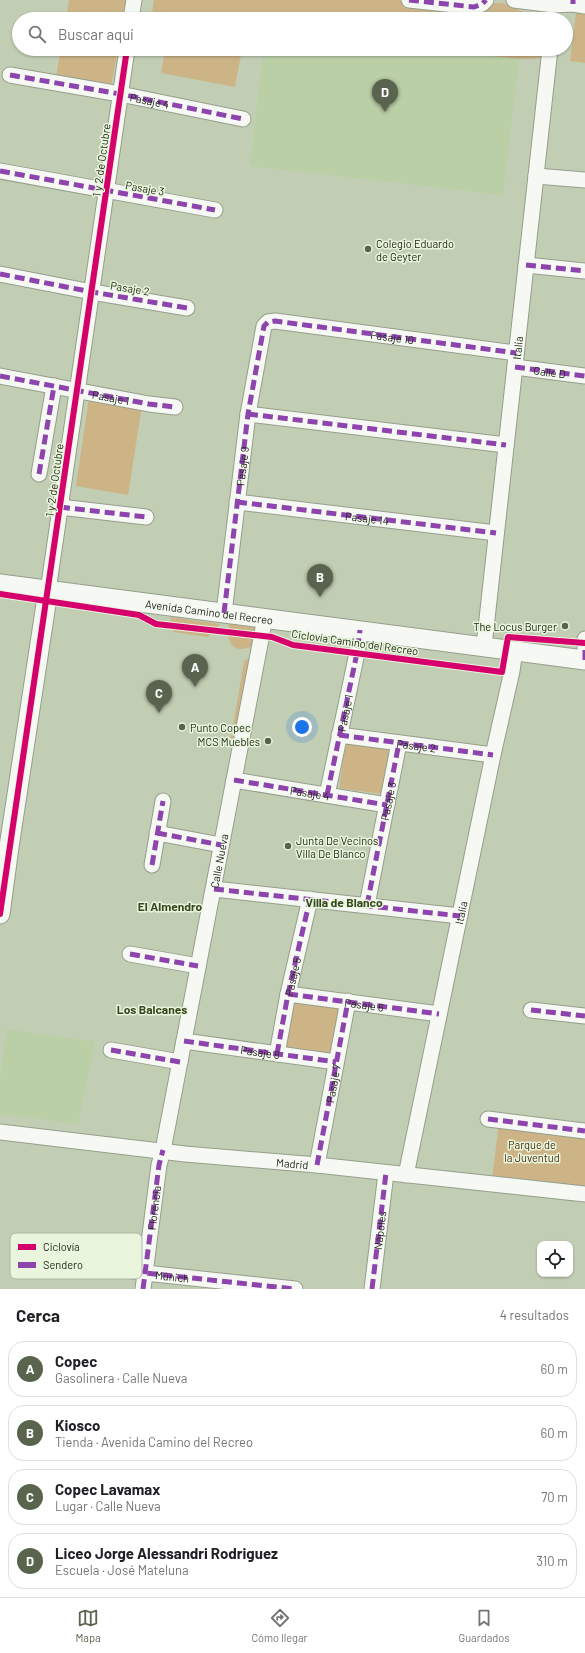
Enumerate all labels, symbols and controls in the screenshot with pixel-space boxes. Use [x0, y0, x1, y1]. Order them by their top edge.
search box [12, 12, 573, 56]
icon: search [26, 23, 48, 45]
text: Buscar aquí [58, 25, 134, 43]
pin: D [372, 79, 398, 112]
street label: Pasaje 4 [129, 90, 171, 110]
street label: 1 y 2 de Octubre [89, 122, 113, 197]
street label: Pasaje 3 [124, 178, 166, 198]
place label: Colegio Eduardo de Geyter [376, 237, 454, 263]
marker: Colegio Eduardo de Geyter [363, 244, 373, 254]
street label: Pasaje 2 [109, 278, 151, 298]
street label: Pasaje 10 [370, 327, 415, 346]
street label: Italia [509, 335, 525, 360]
street label: Calle D [533, 363, 567, 380]
street label: Pasaje 1 [91, 387, 131, 407]
street label: 1 y 2 de Octubre [42, 442, 66, 517]
street label: Pasaje 9 [233, 445, 251, 486]
street label: Pasaje 14 [345, 509, 390, 527]
pin: B [307, 564, 333, 597]
street label: Avenida Camino del Recreo [145, 596, 274, 626]
place label: The Locus Burger [473, 620, 557, 633]
marker: The Locus Burger [560, 621, 570, 631]
street label: Ciclovía Camino del Recreo [291, 627, 419, 657]
pin: A [182, 654, 208, 687]
pin: C [146, 680, 172, 713]
street label: Pasaje 1 [334, 693, 355, 733]
your location [292, 717, 312, 737]
place label: Punto Copec [190, 721, 251, 734]
marker: Punto Copec [177, 722, 187, 732]
place label: MCS Muebles [198, 735, 260, 748]
marker: MCS Muebles [263, 736, 273, 746]
street label: Pasaje 2 [396, 736, 437, 754]
street label: Pasaje 3 [377, 780, 398, 822]
street label: Pasaje 4 [289, 783, 331, 802]
street label: Calle Nueva [207, 832, 230, 889]
place label: Junta De Vecinos Villa De Blanco [296, 834, 378, 860]
marker: Junta De Vecinos Villa De Blanco [283, 841, 293, 851]
district label: Villa de Blanco [305, 895, 383, 909]
district label: El Almendro [138, 899, 202, 913]
street label: Italia [452, 900, 469, 925]
street label: Pasaje 5 [281, 955, 303, 997]
street label: Pasaje 6 [344, 995, 385, 1013]
district label: Los Balcanes [117, 1002, 187, 1016]
street label: Pasaje 8 [240, 1042, 281, 1061]
street label: Pasaje 7 [322, 1063, 342, 1104]
park label: Parque de la Juventud [504, 1138, 560, 1164]
street label: Madrid [276, 1155, 309, 1171]
street label: Florencia [144, 1185, 163, 1231]
street label: Nápoles [370, 1210, 388, 1250]
legend [10, 1233, 142, 1279]
text: Ciclovía [43, 1240, 80, 1253]
map controls [537, 1241, 573, 1277]
button: locate [537, 1241, 573, 1277]
text: Sendero [43, 1258, 83, 1271]
street label: Múnich [155, 1268, 190, 1284]
text: Cerca [16, 1305, 60, 1325]
text: 4 resultados [500, 1307, 569, 1323]
text: Copec [55, 1352, 97, 1370]
text: A [26, 1361, 34, 1377]
text: 60 m [541, 1361, 568, 1377]
text: Gasolinera · Calle Nueva [55, 1370, 187, 1386]
text: Kiosco [55, 1416, 100, 1434]
text: B [26, 1425, 34, 1441]
text: 60 m [541, 1425, 568, 1441]
text: Tienda · Avenida Camino del Recreo [55, 1434, 253, 1450]
text: Copec Lavamax [55, 1480, 160, 1498]
text: C [26, 1489, 34, 1505]
text: 70 m [541, 1489, 568, 1505]
text: Lugar · Calle Nueva [55, 1498, 161, 1514]
text: Liceo Jorge Alessandri Rodriguez [55, 1544, 278, 1562]
text: D [26, 1553, 34, 1569]
text: 310 m [536, 1553, 568, 1569]
text: Escuela · José Mateluna [55, 1562, 189, 1578]
tab: Mapa [75, 1607, 101, 1644]
tab: Cómo llegar [251, 1607, 308, 1644]
tab: Guardados [458, 1607, 510, 1644]

